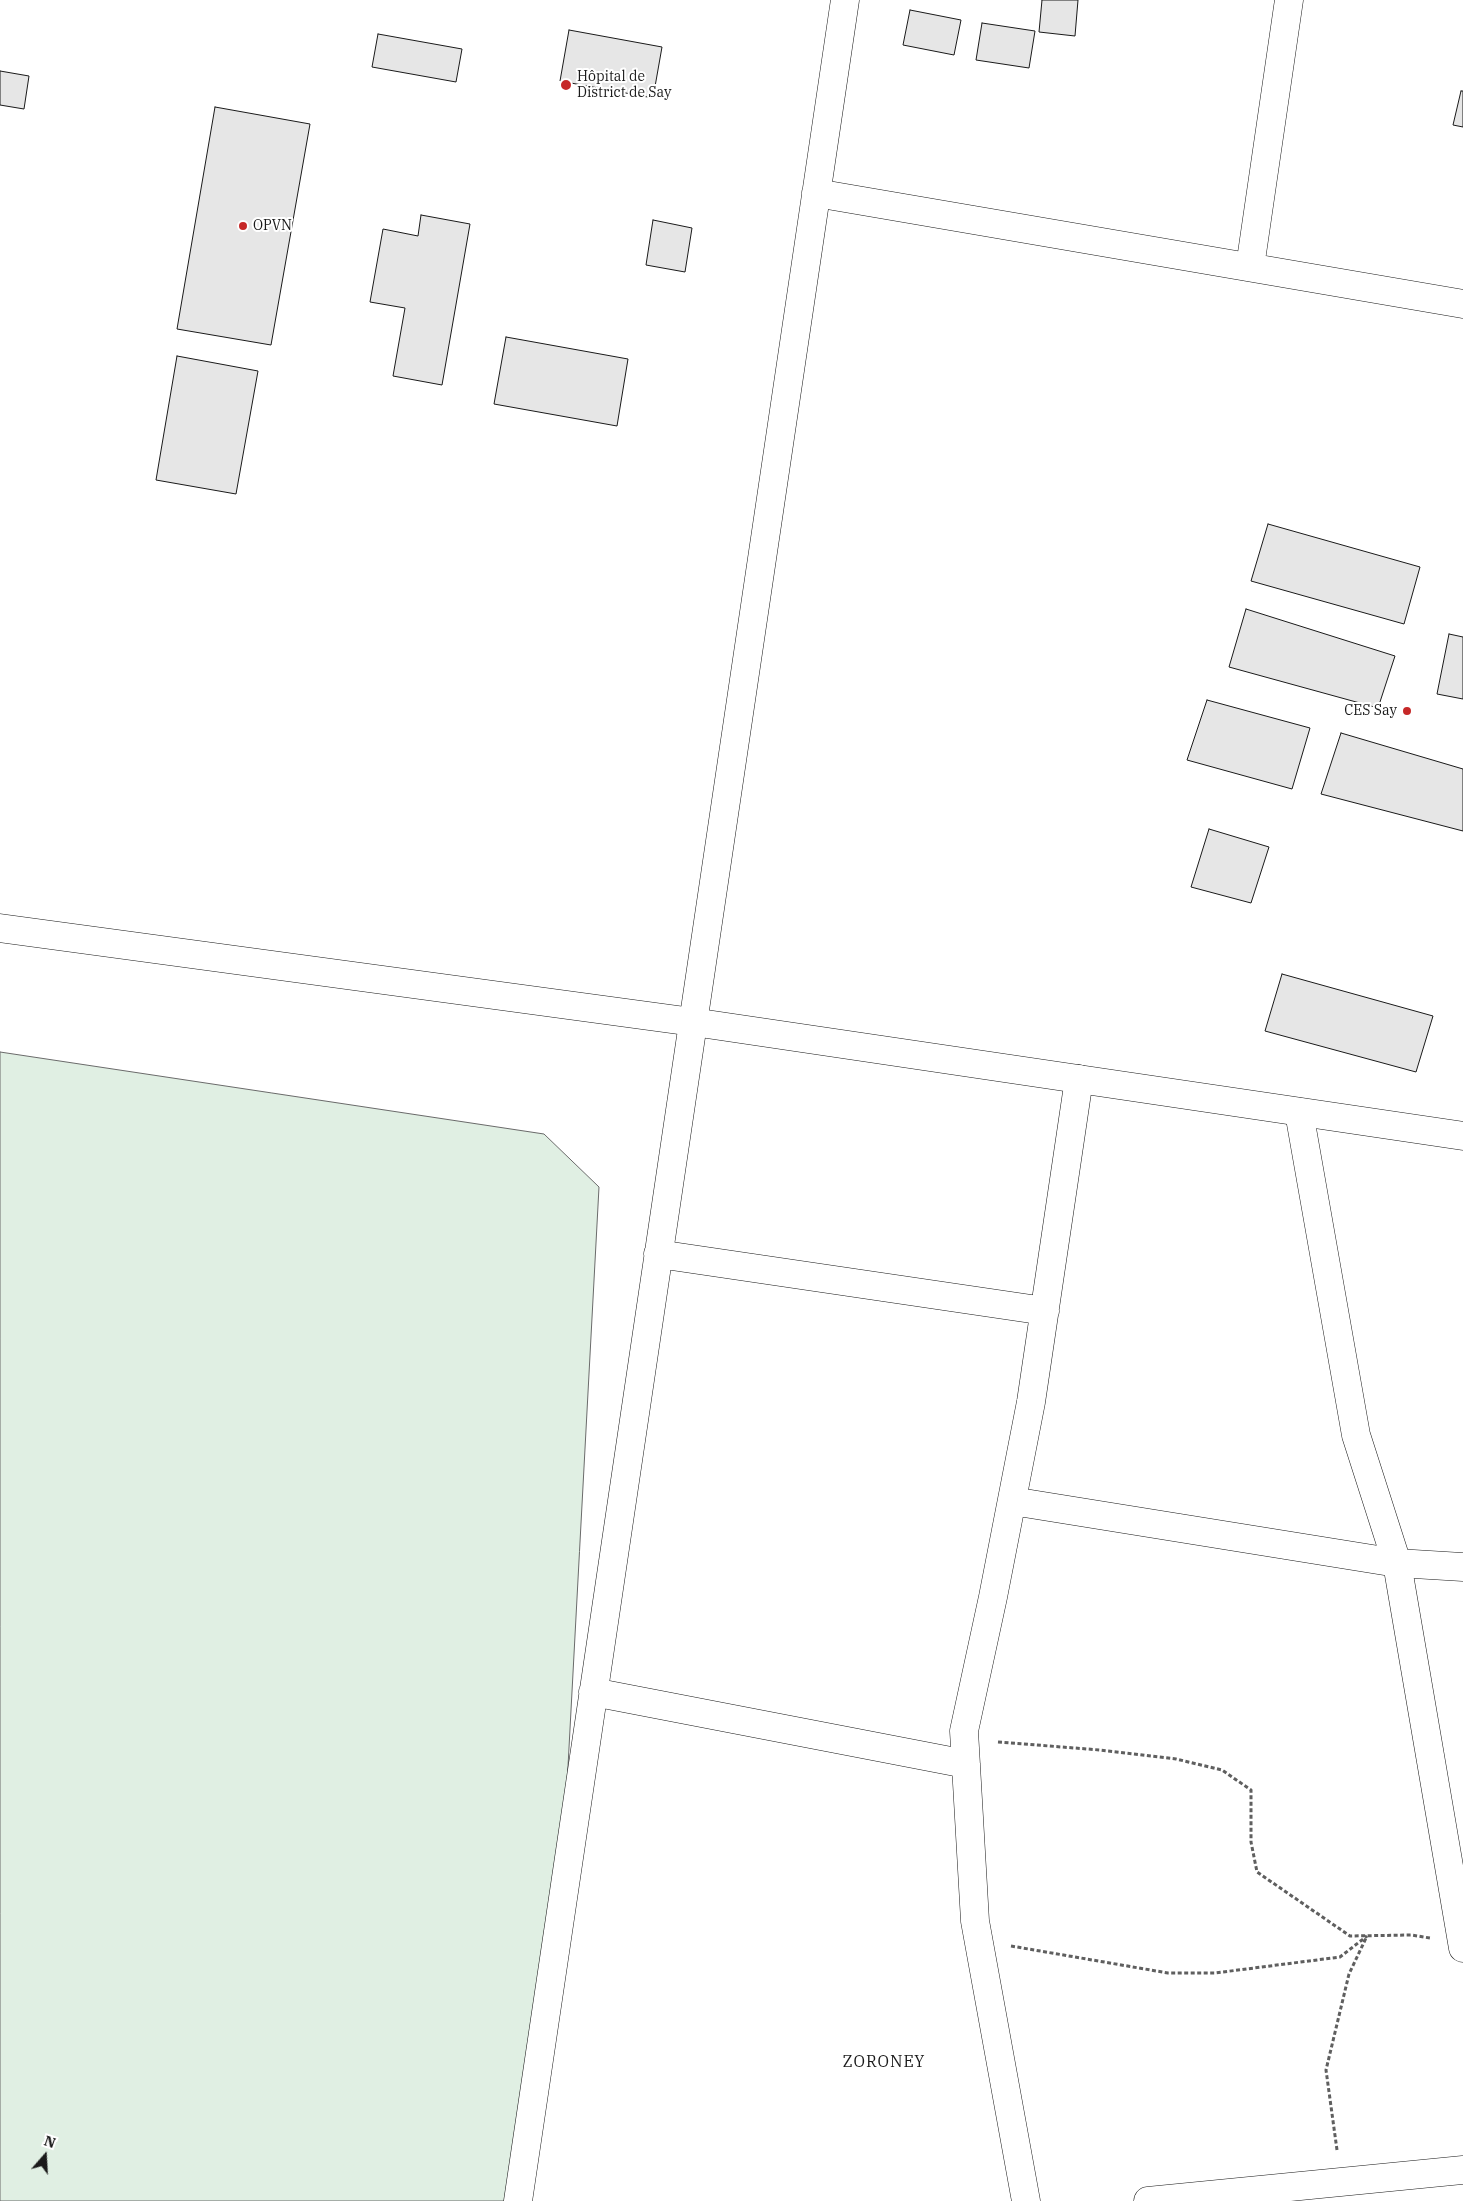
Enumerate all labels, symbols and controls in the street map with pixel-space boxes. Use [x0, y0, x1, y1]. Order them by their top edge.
place label: Hôpital de District de Say [577, 69, 671, 102]
marker: Hôpital de District de Say [559, 78, 573, 92]
place label: OPVN [253, 218, 292, 234]
marker: OPVN [237, 220, 249, 232]
place label: CES Say [1344, 703, 1397, 719]
marker: CES Say [1401, 705, 1413, 717]
district label: ZORONEY [842, 2052, 926, 2072]
north arrow [20, 2131, 70, 2181]
text: N [42, 2132, 58, 2152]

